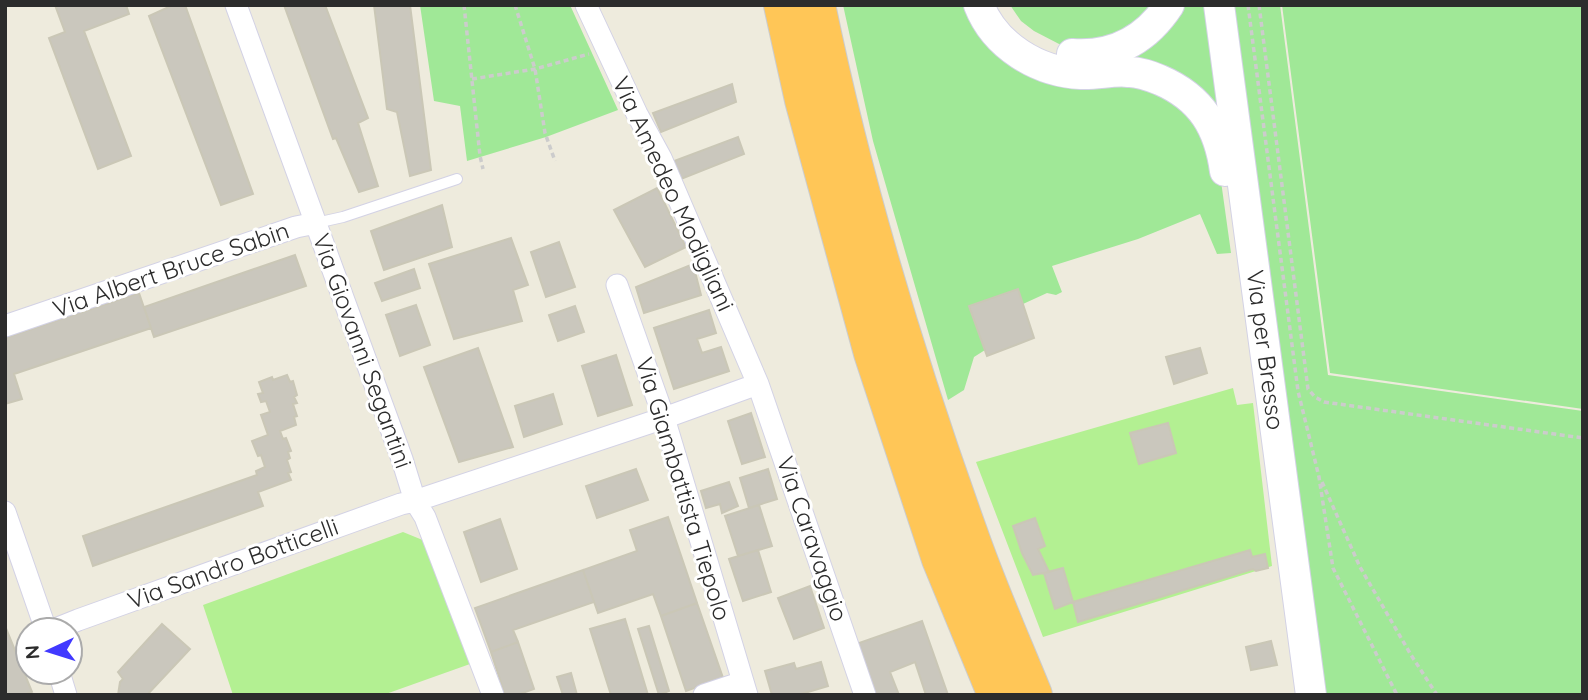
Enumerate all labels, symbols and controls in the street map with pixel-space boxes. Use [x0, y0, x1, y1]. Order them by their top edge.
street label: Via Amedeo Modigliani [606, 71, 741, 316]
street label: Via Albert Bruce Sabin [49, 215, 293, 324]
street label: Via Giovanni Segantini [307, 229, 419, 472]
street label: Via per Bresso [1240, 268, 1291, 432]
street label: Via Giambattista Tiepolo [630, 354, 738, 624]
street label: Via Caravaggio [771, 452, 855, 625]
street label: Via Sandro Botticelli [123, 511, 342, 615]
north arrow [14, 616, 84, 686]
text: N [20, 644, 44, 660]

